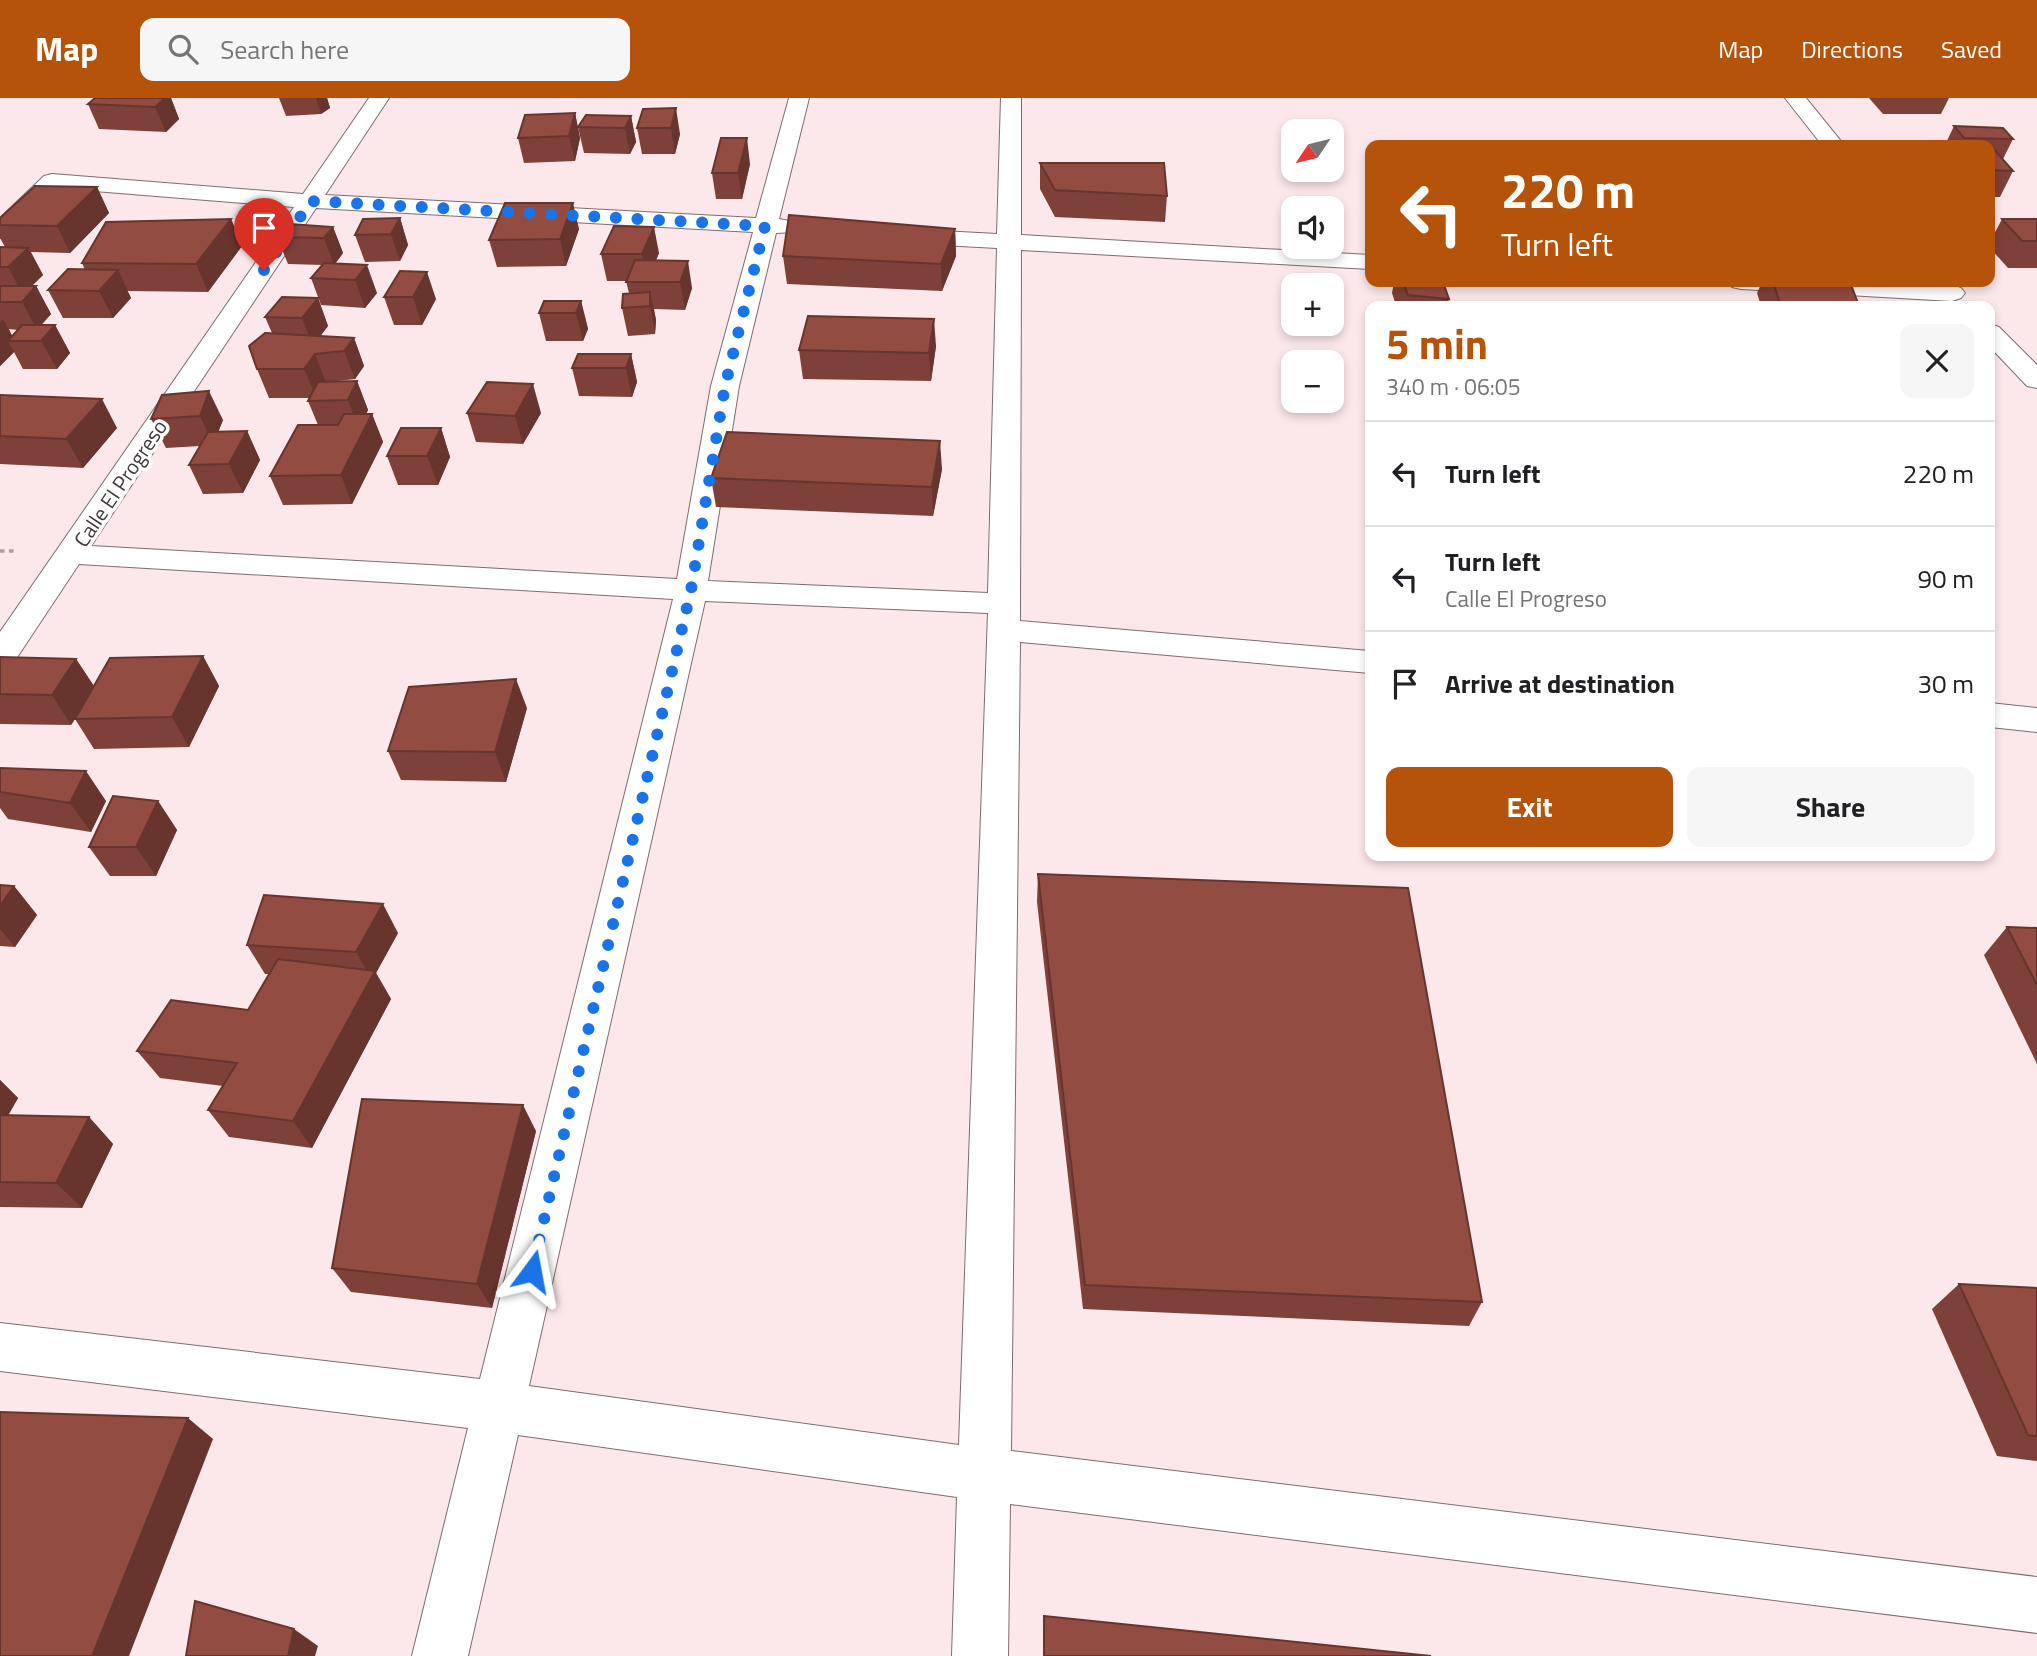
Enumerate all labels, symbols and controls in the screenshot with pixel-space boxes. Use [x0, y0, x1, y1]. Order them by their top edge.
search box [140, 18, 630, 81]
text: Map [35, 24, 98, 74]
icon: search [164, 30, 202, 68]
text: Search here [220, 30, 349, 69]
text: Map [1718, 31, 1763, 67]
text: Directions [1801, 31, 1903, 67]
text: Saved [1941, 31, 2002, 67]
north arrow [1281, 119, 1344, 182]
map controls [1281, 119, 1344, 413]
text: 220 m [1501, 152, 1635, 227]
icon: left [1386, 168, 1477, 259]
button: sound [1281, 196, 1344, 259]
pin [234, 198, 294, 270]
icon: arrive [245, 209, 283, 247]
text: Turn left [1501, 220, 1613, 268]
button: + [1281, 273, 1344, 336]
text: 5 min [1386, 311, 1488, 375]
button: close [1900, 324, 1974, 398]
button: − [1281, 350, 1344, 413]
text: 340 m · 06:05 [1386, 369, 1521, 404]
street label: Calle El Progreso [65, 413, 175, 553]
text: Turn left [1445, 454, 1540, 493]
text: 220 m [1903, 454, 1974, 493]
icon: left [1386, 455, 1424, 493]
text: Turn left [1445, 542, 1540, 581]
text: 90 m [1917, 559, 1974, 598]
icon: left [1386, 560, 1424, 598]
text: Calle El Progreso [1445, 581, 1607, 616]
text: Arrive at destination [1445, 664, 1675, 703]
text: 30 m [1917, 664, 1974, 703]
icon: arrive [1386, 665, 1424, 703]
button: Exit [1386, 767, 1673, 847]
button: Share [1687, 767, 1974, 847]
position arrow [495, 1234, 569, 1308]

